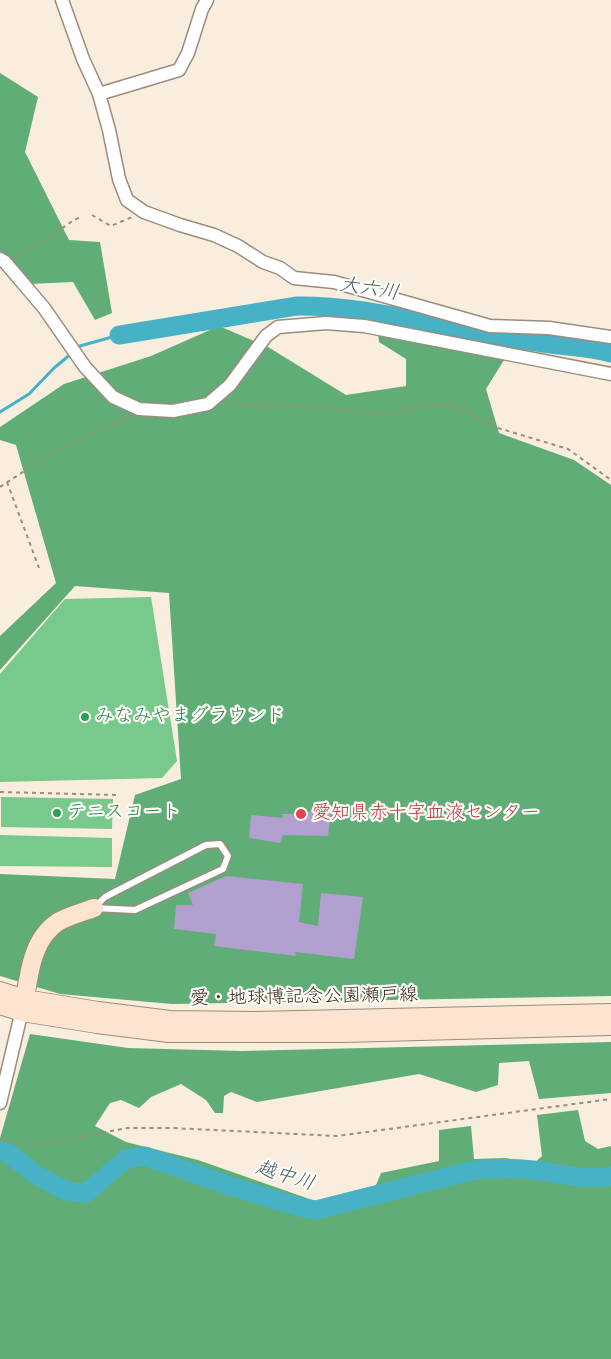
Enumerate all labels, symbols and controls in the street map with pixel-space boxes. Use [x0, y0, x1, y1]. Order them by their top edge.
water label: 大六川 [337, 273, 401, 307]
place label: みなみやまグラウンド [95, 706, 285, 728]
marker: みなみやまグラウンド [79, 711, 91, 723]
place label: テニスコート [67, 802, 181, 824]
place label: 愛知県赤十字血液センター [312, 803, 540, 825]
marker: テニスコート [51, 807, 63, 819]
marker: 愛知県赤十字血液センター [294, 807, 308, 821]
street label: 愛・地球博記念公園瀬戸線 [190, 985, 418, 1011]
water label: 越中川 [253, 1157, 317, 1197]

